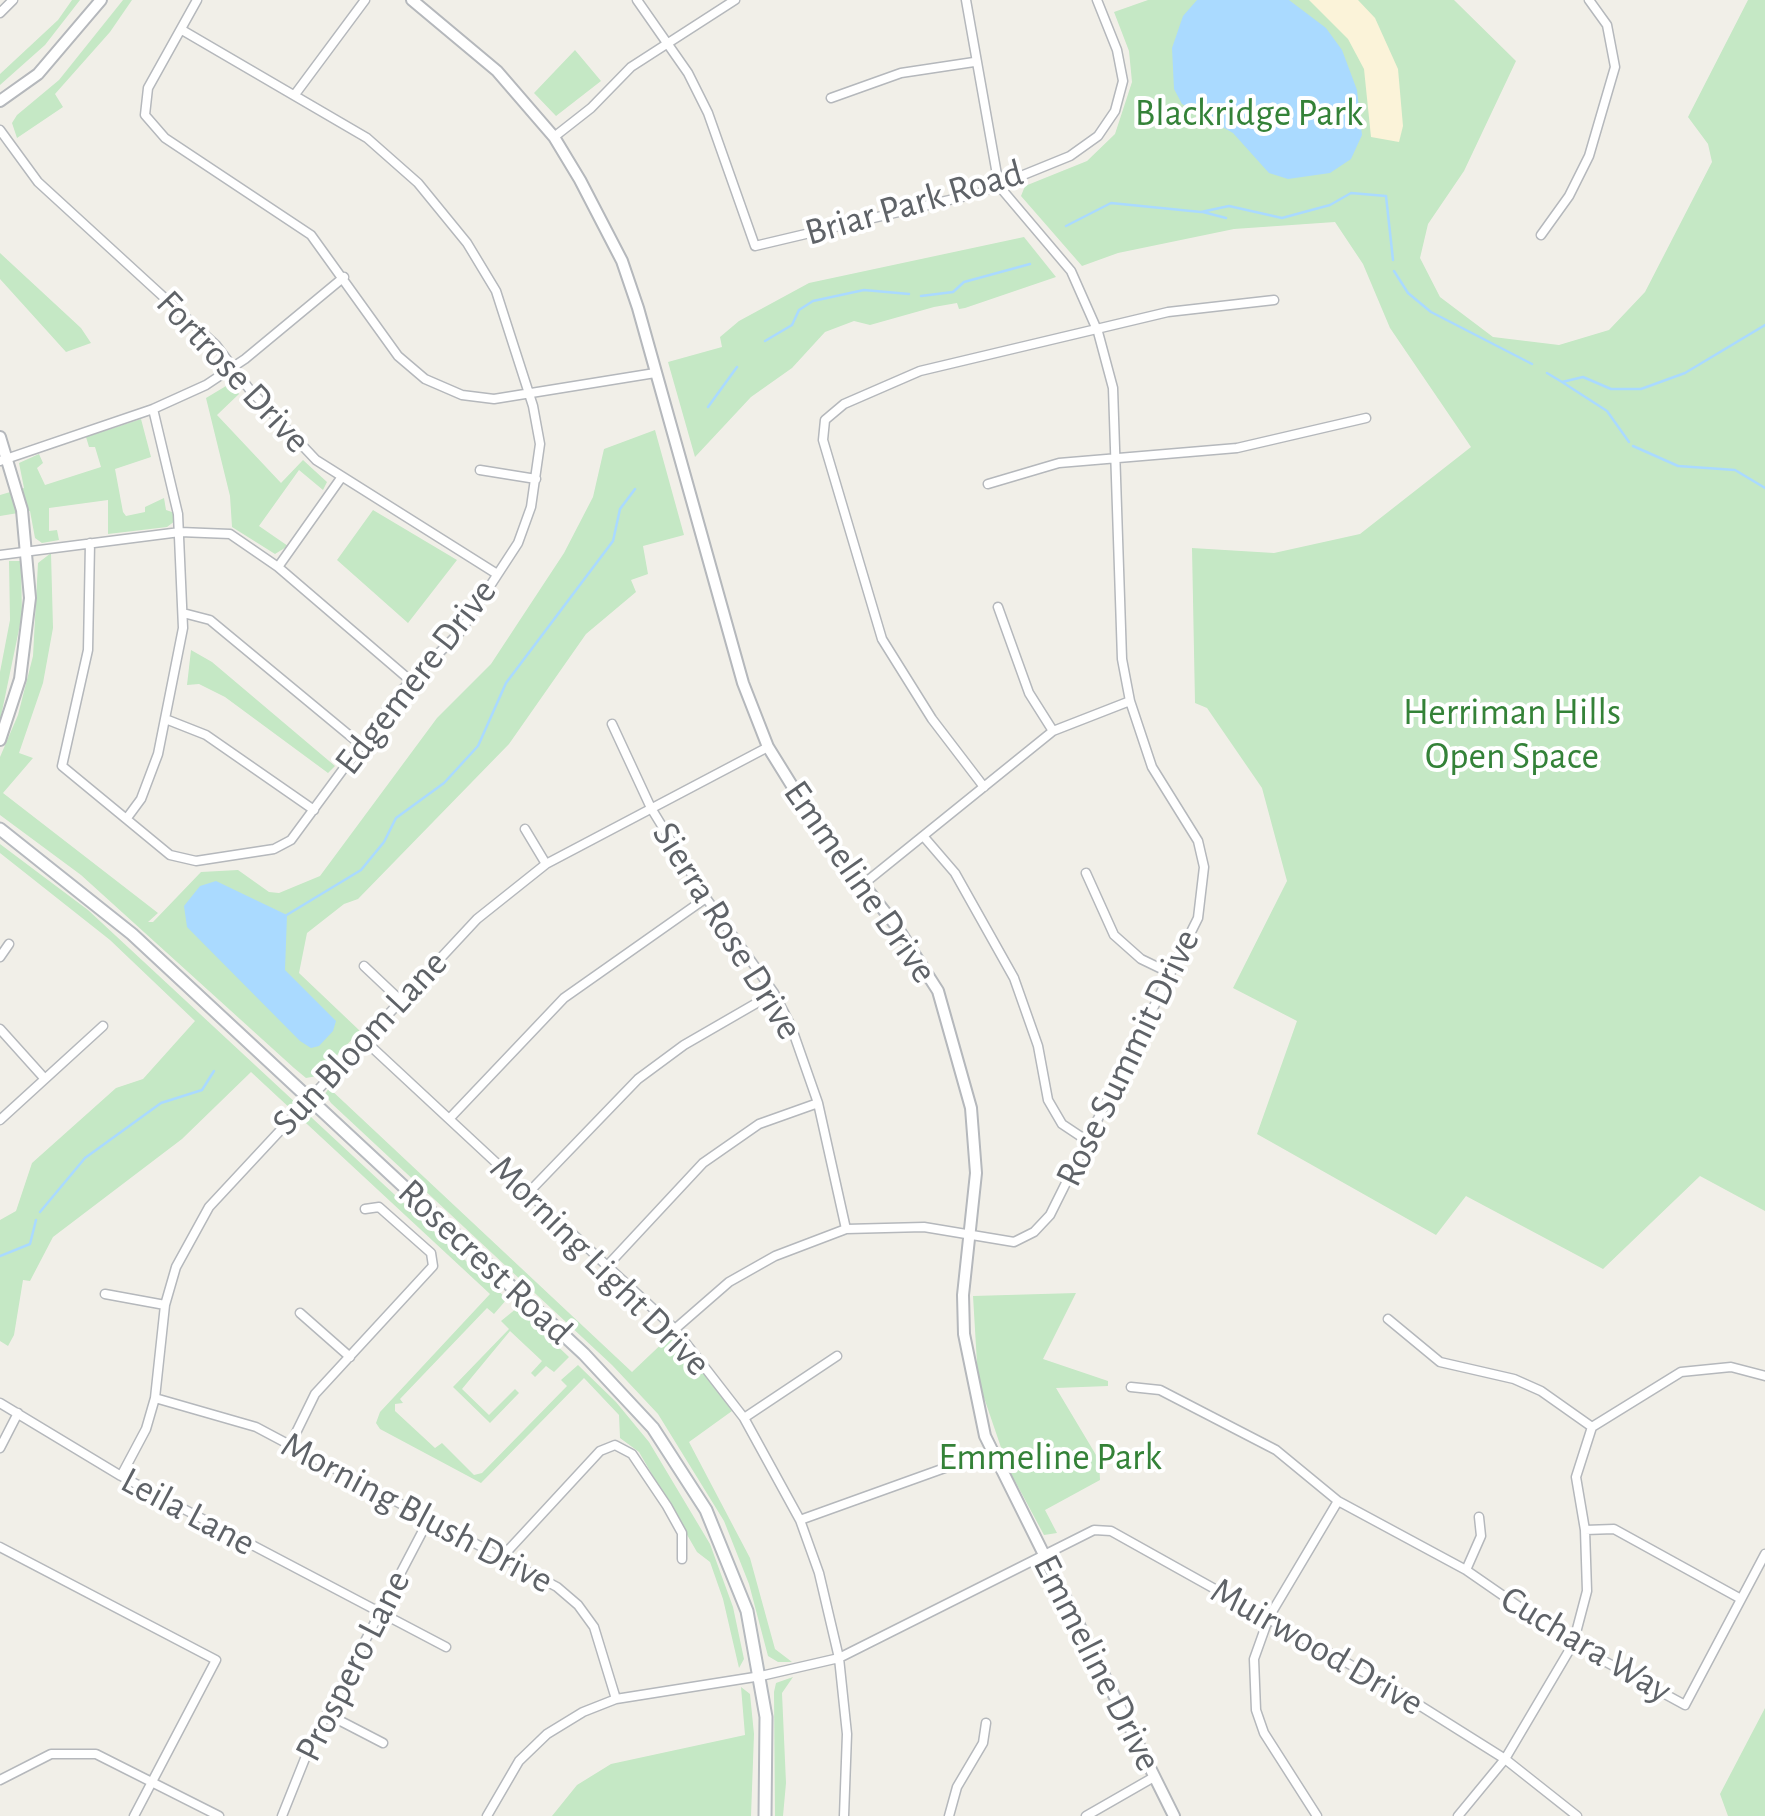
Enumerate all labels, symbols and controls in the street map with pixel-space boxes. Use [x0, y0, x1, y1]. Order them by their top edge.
park label: Blackridge Park [1135, 91, 1363, 137]
street label: Briar Park Road [800, 150, 1028, 256]
street label: Fortrose Drive [146, 281, 320, 463]
street label: Edgemere Drive [325, 570, 507, 784]
park label: Herriman Hills Open Space [1403, 690, 1621, 779]
street label: Emmeline Drive [773, 772, 947, 992]
street label: Sierra Rose Drive [642, 814, 812, 1048]
street label: Rose Summit Drive [1046, 922, 1210, 1194]
street label: Sun Bloom Lane [263, 941, 457, 1145]
street label: Morning Light Drive [480, 1146, 720, 1386]
street label: Rosecrest Road [388, 1170, 582, 1354]
street label: Morning Blush Drive [273, 1422, 561, 1604]
park label: Emmeline Park [938, 1435, 1162, 1481]
street label: Leila Lane [113, 1458, 263, 1566]
street label: Emmeline Drive [1023, 1547, 1171, 1779]
street label: Prospero Lane [285, 1563, 421, 1769]
street label: Muirwood Drive [1203, 1568, 1431, 1726]
street label: Cuchara Way [1492, 1576, 1680, 1714]

